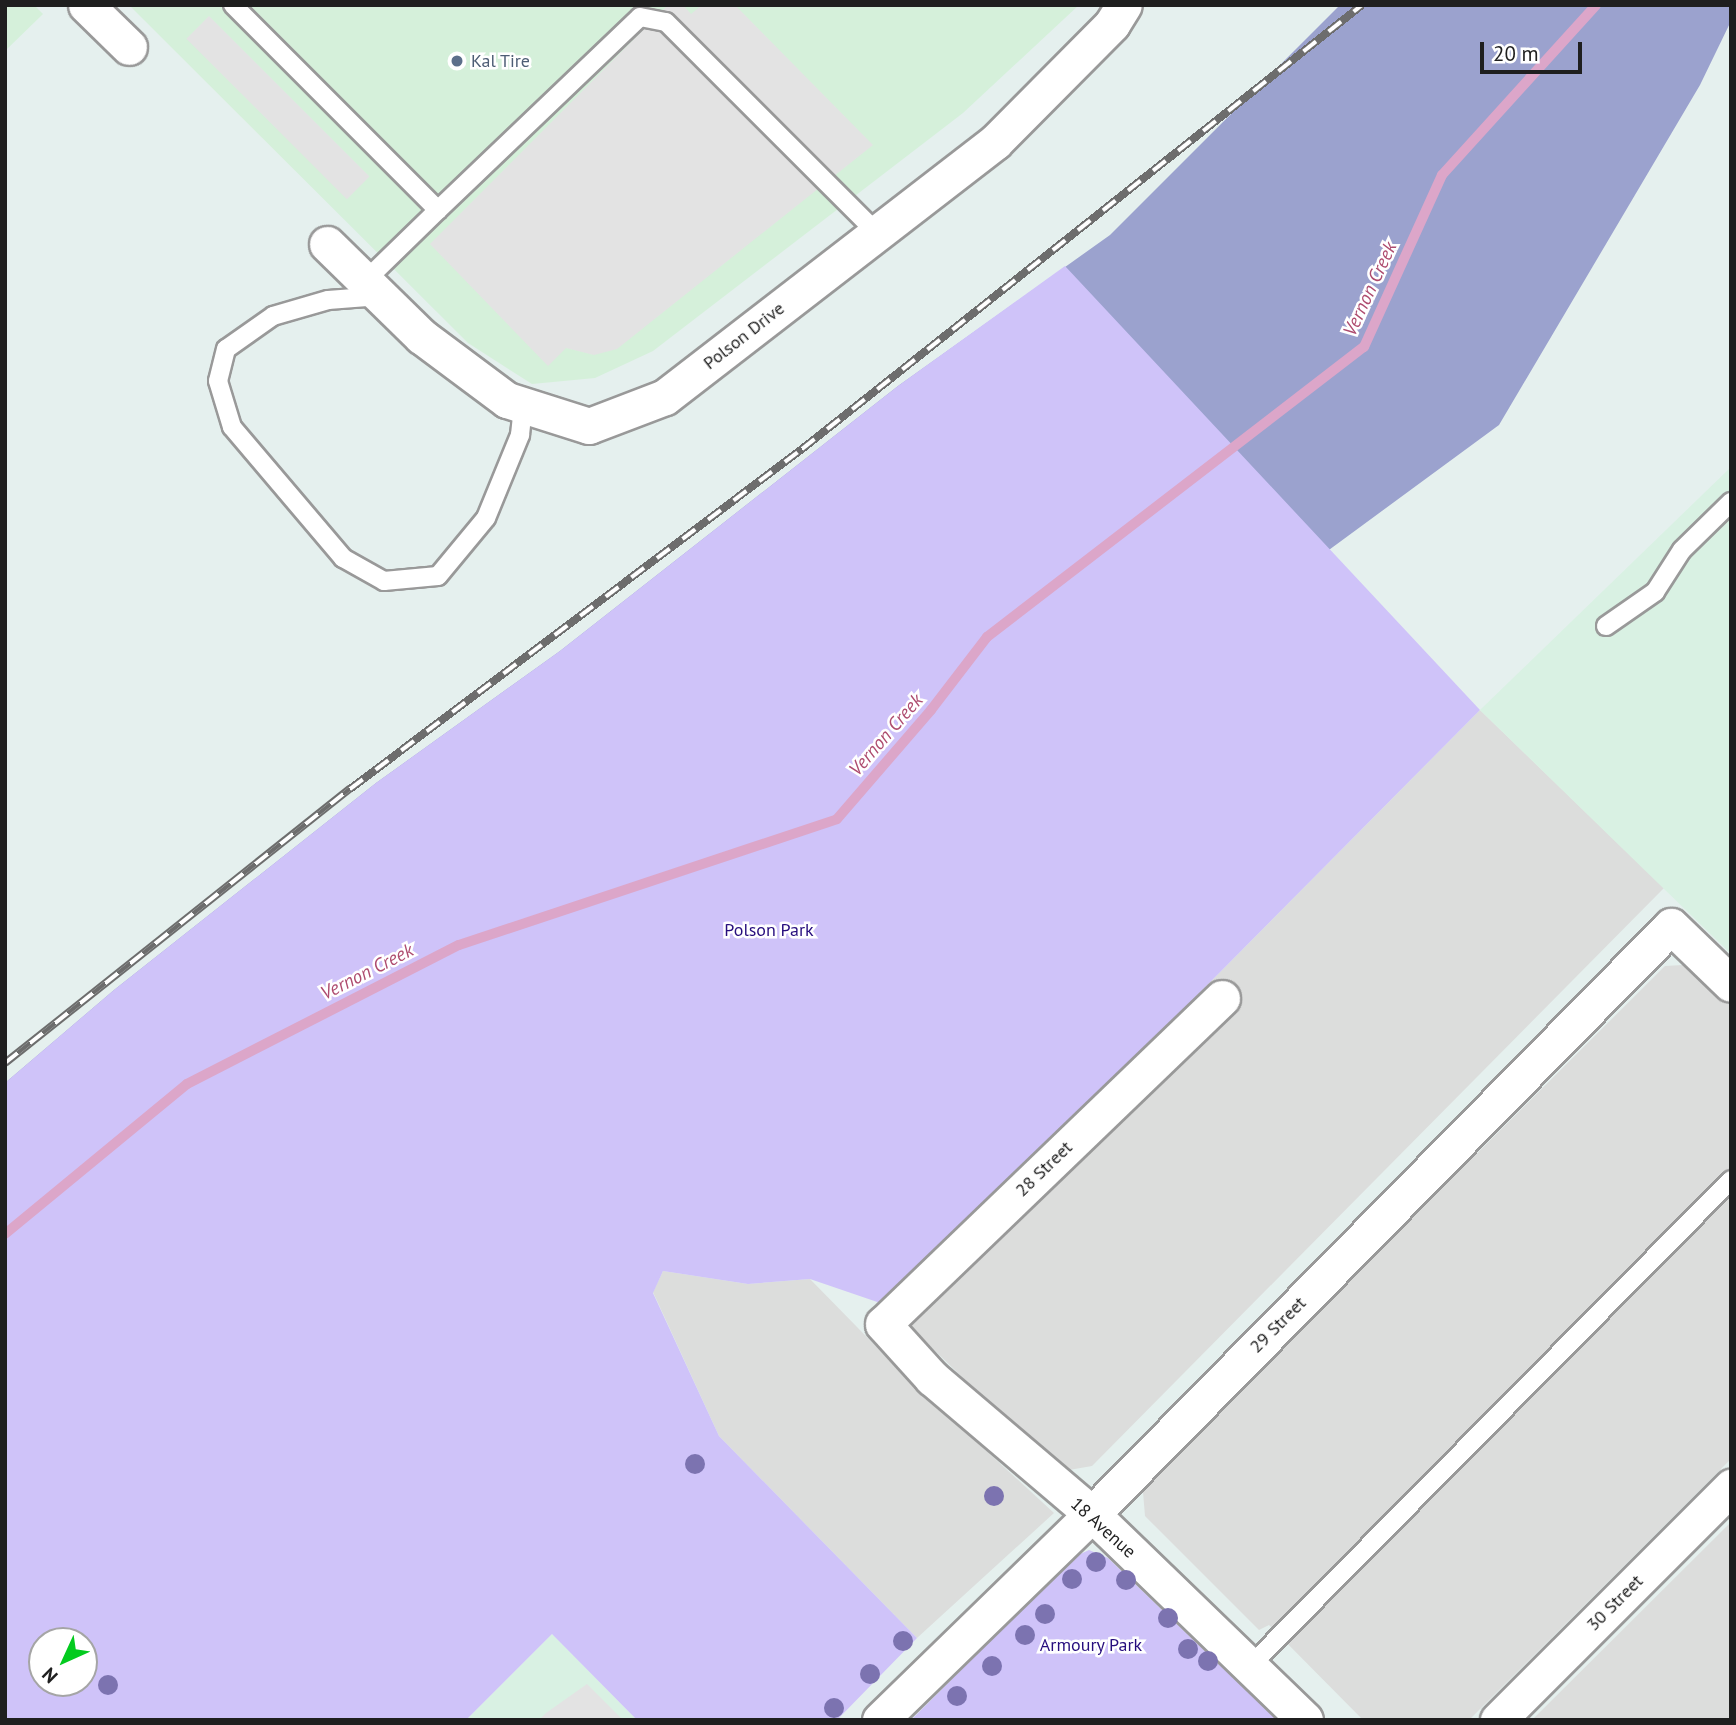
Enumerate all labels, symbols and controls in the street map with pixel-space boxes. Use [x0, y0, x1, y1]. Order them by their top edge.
scale bar [1484, 28, 1586, 72]
text: 20 m [1493, 40, 1539, 67]
place label: Kal Tire [471, 50, 531, 72]
marker: Kal Tire [449, 53, 465, 69]
water label: Vernon Creek [1338, 238, 1402, 340]
street label: Polson Drive [699, 298, 789, 374]
water label: Vernon Creek [844, 689, 928, 781]
park label: Polson Park [724, 919, 814, 941]
water label: Vernon Creek [317, 939, 417, 1005]
street label: 28 Street [1011, 1137, 1077, 1201]
street label: 29 Street [1245, 1292, 1311, 1358]
street label: 18 Avenue [1066, 1493, 1140, 1563]
street label: 30 Street [1582, 1570, 1648, 1636]
north arrow [28, 1627, 98, 1697]
park label: Armoury Park [1039, 1634, 1143, 1656]
text: N [37, 1663, 62, 1688]

